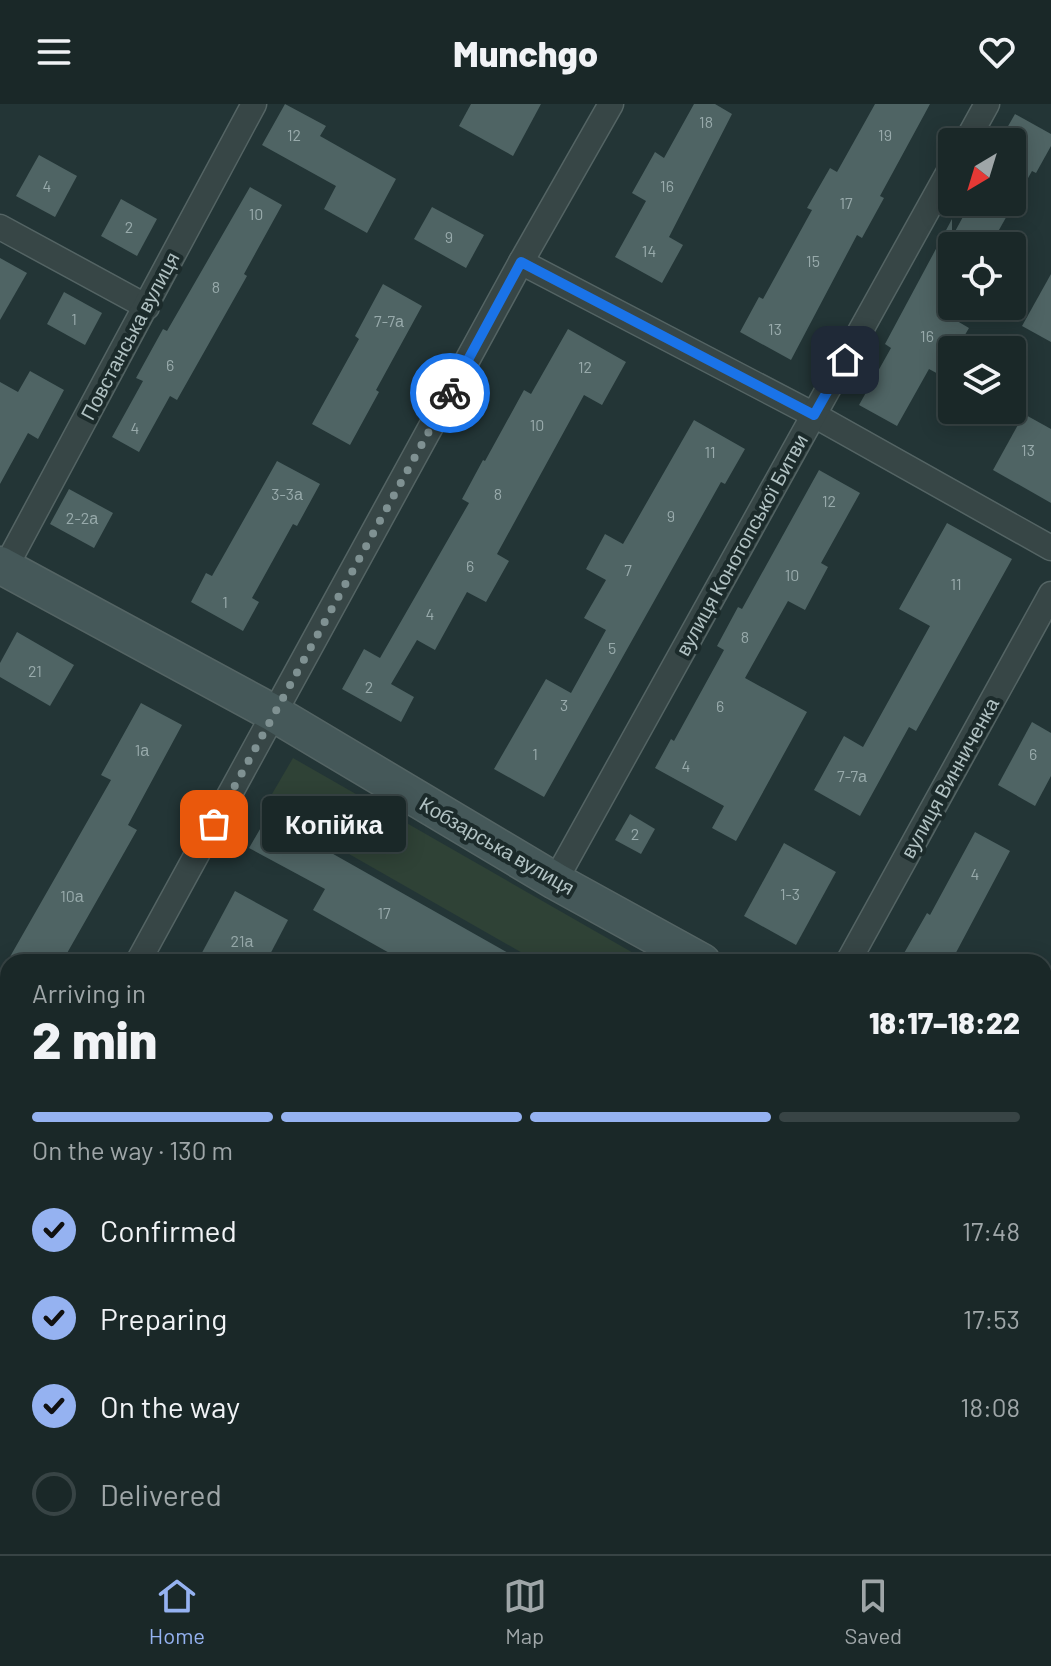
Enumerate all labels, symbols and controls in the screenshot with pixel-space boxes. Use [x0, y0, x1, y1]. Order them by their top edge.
icon: menu [32, 30, 76, 74]
icon: heart [975, 30, 1019, 74]
text: Munchgo [453, 31, 598, 74]
house number: 18 [699, 112, 713, 131]
house number: 12 [287, 125, 301, 144]
house number: 19 [878, 125, 892, 144]
north arrow [938, 128, 1026, 216]
map controls [938, 128, 1026, 424]
house number: 4 [43, 176, 51, 195]
house number: 16 [660, 176, 674, 195]
house number: 17 [839, 193, 853, 212]
house number: 10 [249, 204, 263, 223]
house number: 2 [125, 217, 133, 236]
house number: 9 [445, 227, 453, 246]
button: locate [938, 232, 1026, 320]
house number: 14 [642, 241, 656, 260]
street label: Повстанська вулиця [75, 248, 184, 424]
house number: 15 [806, 251, 820, 270]
house number: 8 [212, 277, 220, 296]
house number: 1 [71, 309, 77, 328]
house number: 7-7а [374, 311, 404, 330]
house number: 13 [768, 319, 782, 338]
pin [811, 326, 879, 394]
house number: 16 [920, 326, 934, 345]
button: layers [938, 336, 1026, 424]
icon: home [823, 338, 867, 382]
courier [410, 353, 490, 433]
house number: 6 [166, 355, 174, 374]
house number: 12 [578, 357, 592, 376]
icon: bike [428, 371, 472, 415]
house number: 10 [530, 415, 544, 434]
house number: 4 [131, 418, 139, 437]
street label: вулиця Конотопської Битви [670, 430, 812, 659]
house number: 13 [1021, 440, 1035, 459]
house number: 11 [704, 442, 716, 461]
house number: 3-3а [271, 484, 303, 503]
house number: 8 [494, 484, 502, 503]
house number: 12 [822, 491, 836, 510]
house number: 9 [667, 506, 675, 525]
house number: 2-2а [66, 508, 98, 527]
house number: 6 [466, 556, 474, 575]
house number: 7 [624, 560, 632, 579]
house number: 10 [785, 565, 799, 584]
house number: 11 [950, 574, 962, 593]
house number: 1 [222, 592, 228, 611]
house number: 4 [426, 604, 434, 623]
house number: 8 [741, 627, 749, 646]
house number: 5 [608, 638, 616, 657]
house number: 21 [28, 661, 42, 680]
house number: 2 [365, 677, 373, 696]
street label: вулиця Винниченка [895, 692, 1004, 862]
house number: 3 [560, 695, 568, 714]
house number: 6 [716, 696, 724, 715]
house number: 1а [135, 740, 149, 759]
house number: 1 [532, 744, 538, 763]
house number: 6 [1029, 744, 1037, 763]
house number: 4 [682, 756, 690, 775]
house number: 7-7а [837, 766, 867, 785]
pin [180, 790, 248, 858]
street label: Кобзарська вулиця [416, 791, 579, 899]
callout: Копійка [262, 796, 406, 852]
icon: bag [192, 802, 236, 846]
text: Копійка [285, 808, 383, 839]
house number: 2 [631, 824, 639, 843]
house number: 4 [971, 864, 979, 883]
house number: 1-3 [780, 884, 800, 903]
house number: 10а [60, 886, 84, 905]
house number: 17 [377, 903, 391, 922]
house number: 21а [231, 931, 254, 950]
text: Arriving in [32, 977, 146, 1008]
text: 18:17–18:22 [869, 1004, 1020, 1040]
text: 2 min [32, 1007, 157, 1069]
text: On the way · 130 m [32, 1134, 233, 1165]
icon: check [32, 1208, 76, 1252]
text: Confirmed [100, 1212, 237, 1248]
text: 17:48 [962, 1215, 1020, 1246]
icon: check [32, 1296, 76, 1340]
text: Preparing [100, 1300, 227, 1336]
text: 17:53 [963, 1303, 1020, 1334]
icon: check [32, 1384, 76, 1428]
text: On the way [100, 1388, 240, 1424]
text: 18:08 [960, 1391, 1020, 1422]
text: Delivered [100, 1476, 222, 1512]
tab: Home [149, 1574, 205, 1648]
tab: Map [503, 1574, 547, 1648]
tab: Saved [844, 1574, 902, 1648]

